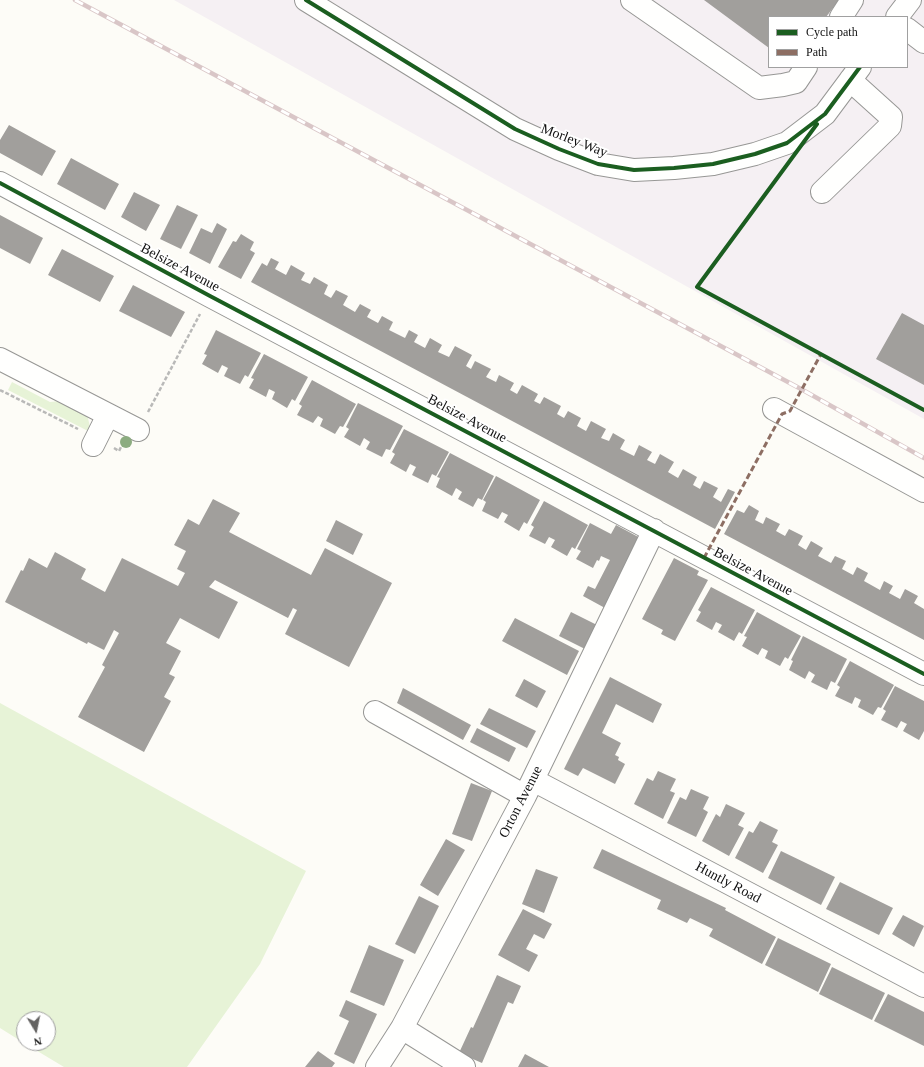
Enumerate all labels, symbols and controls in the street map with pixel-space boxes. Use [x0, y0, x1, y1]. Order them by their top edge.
legend [768, 16, 908, 68]
text: Cycle path [806, 25, 858, 39]
text: Path [806, 45, 827, 59]
street label: Morley Way [538, 121, 610, 161]
street label: Belsize Avenue [138, 240, 222, 296]
street label: Belsize Avenue [425, 391, 509, 447]
street label: Belsize Avenue [711, 544, 795, 600]
street label: Orton Avenue [496, 763, 546, 841]
street label: Huntly Road [692, 859, 764, 907]
north arrow [16, 1011, 56, 1051]
text: N [33, 1035, 43, 1048]

